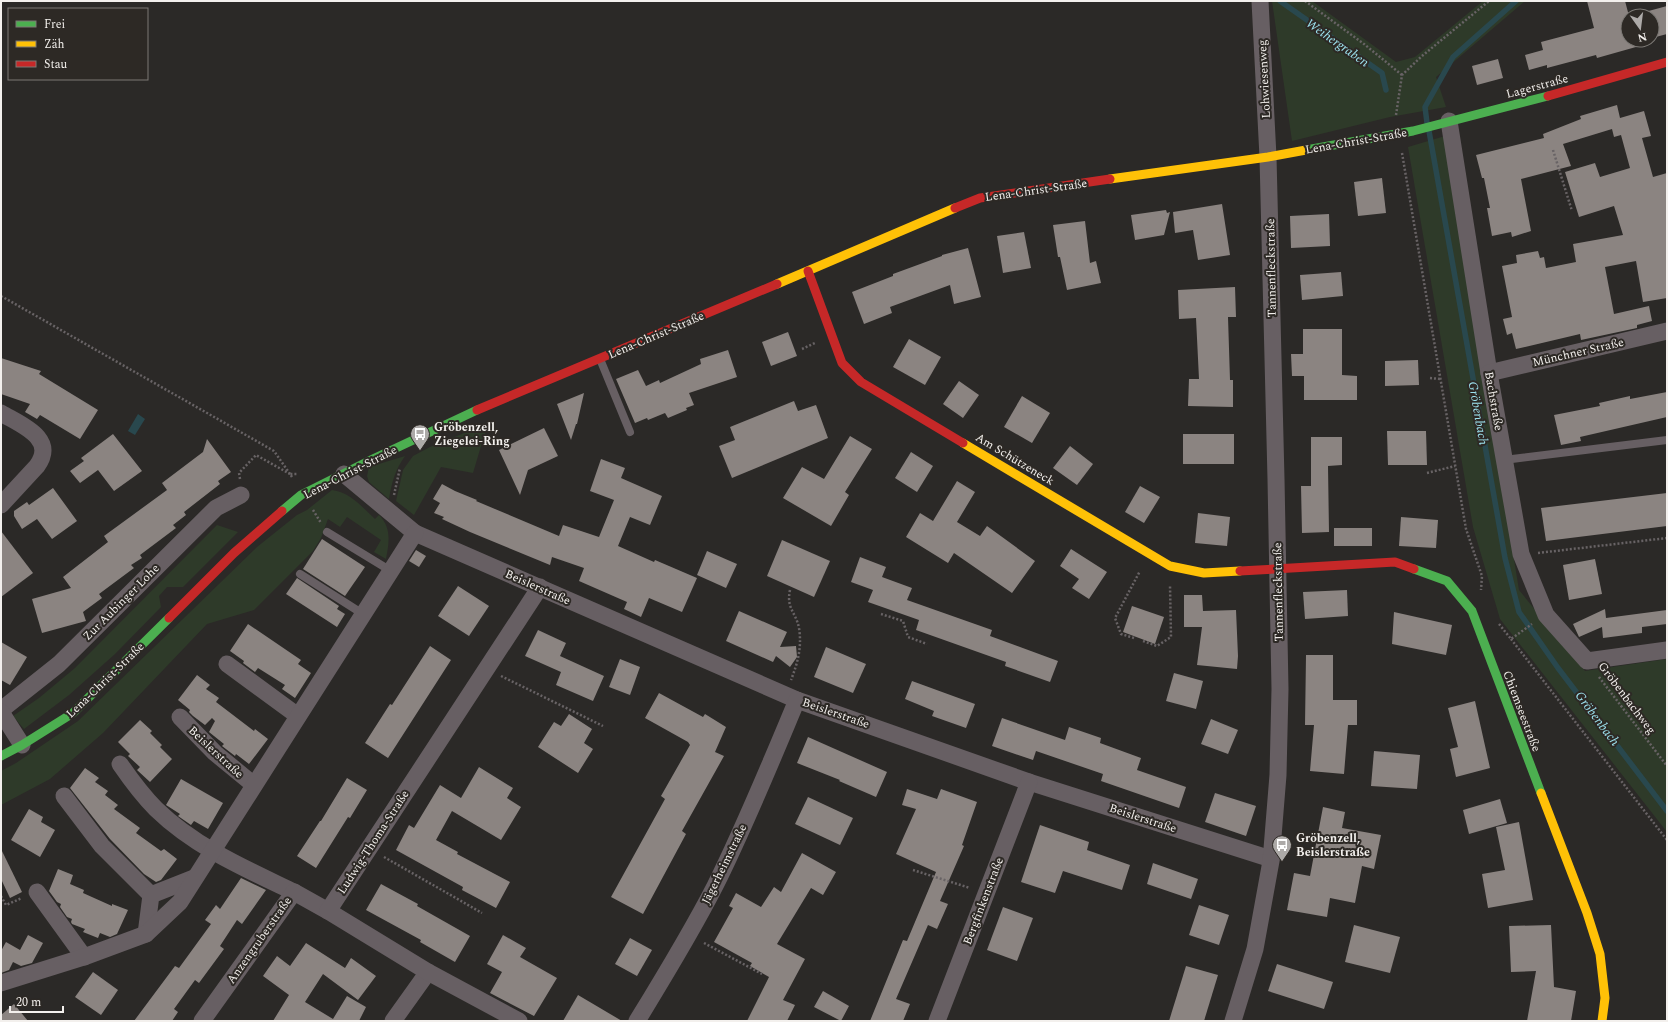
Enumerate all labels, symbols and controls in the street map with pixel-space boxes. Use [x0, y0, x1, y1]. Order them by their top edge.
legend [8, 8, 148, 80]
north arrow [1620, 8, 1660, 48]
water label: Weihergraben [1302, 14, 1373, 72]
text: Frei [44, 15, 66, 34]
text: N [1636, 28, 1649, 47]
text: Zäh [44, 35, 65, 54]
street label: Lohwiesenweg [1253, 39, 1276, 119]
text: Stau [44, 55, 68, 74]
street label: Lagerstraße [1504, 69, 1571, 104]
street label: Lena-Christ-Straße [1304, 123, 1409, 160]
street label: Lena-Christ-Straße [984, 174, 1089, 207]
street label: Tannenfleckstraße [1261, 218, 1282, 318]
street label: Lena-Christ-Straße [605, 307, 707, 364]
street label: Münchner Straße [1531, 333, 1626, 372]
street label: Bachstraße [1479, 370, 1508, 432]
water label: Gröbenbach [1463, 380, 1493, 447]
place label: Gröbenzell, Ziegelei-Ring [434, 418, 510, 451]
bus stop icon: Gröbenzell, Ziegelei-Ring [409, 423, 431, 451]
street label: Am Schützeneck [972, 428, 1058, 491]
street label: Lena-Christ-Straße [300, 441, 401, 504]
street label: Tannenfleckstraße [1268, 542, 1289, 642]
street label: Zur Aubinger Lohe [79, 559, 164, 645]
street label: Beislerstraße [502, 565, 574, 610]
street label: Lena-Christ-Straße [62, 638, 149, 723]
street label: Gröbenbachweg [1595, 659, 1659, 737]
street label: Chiemseestraße [1497, 668, 1546, 755]
water label: Gröbenbach [1572, 688, 1624, 748]
street label: Beislerstraße [800, 693, 872, 734]
street label: Beislerstraße [184, 722, 248, 783]
street label: Ludwig-Thoma-Straße [333, 786, 414, 898]
street label: Beislerstraße [1107, 799, 1179, 838]
street label: Jägerheimstraße [697, 821, 752, 908]
place label: Gröbenzell, Beislerstraße [1296, 829, 1370, 862]
bus stop icon: Gröbenzell, Beislerstraße [1271, 834, 1293, 862]
street label: Bergfinkenstraße [958, 854, 1009, 948]
street label: Anzengruberstraße [222, 893, 297, 988]
scale bar [10, 988, 63, 1014]
text: 20 m [16, 993, 41, 1012]

